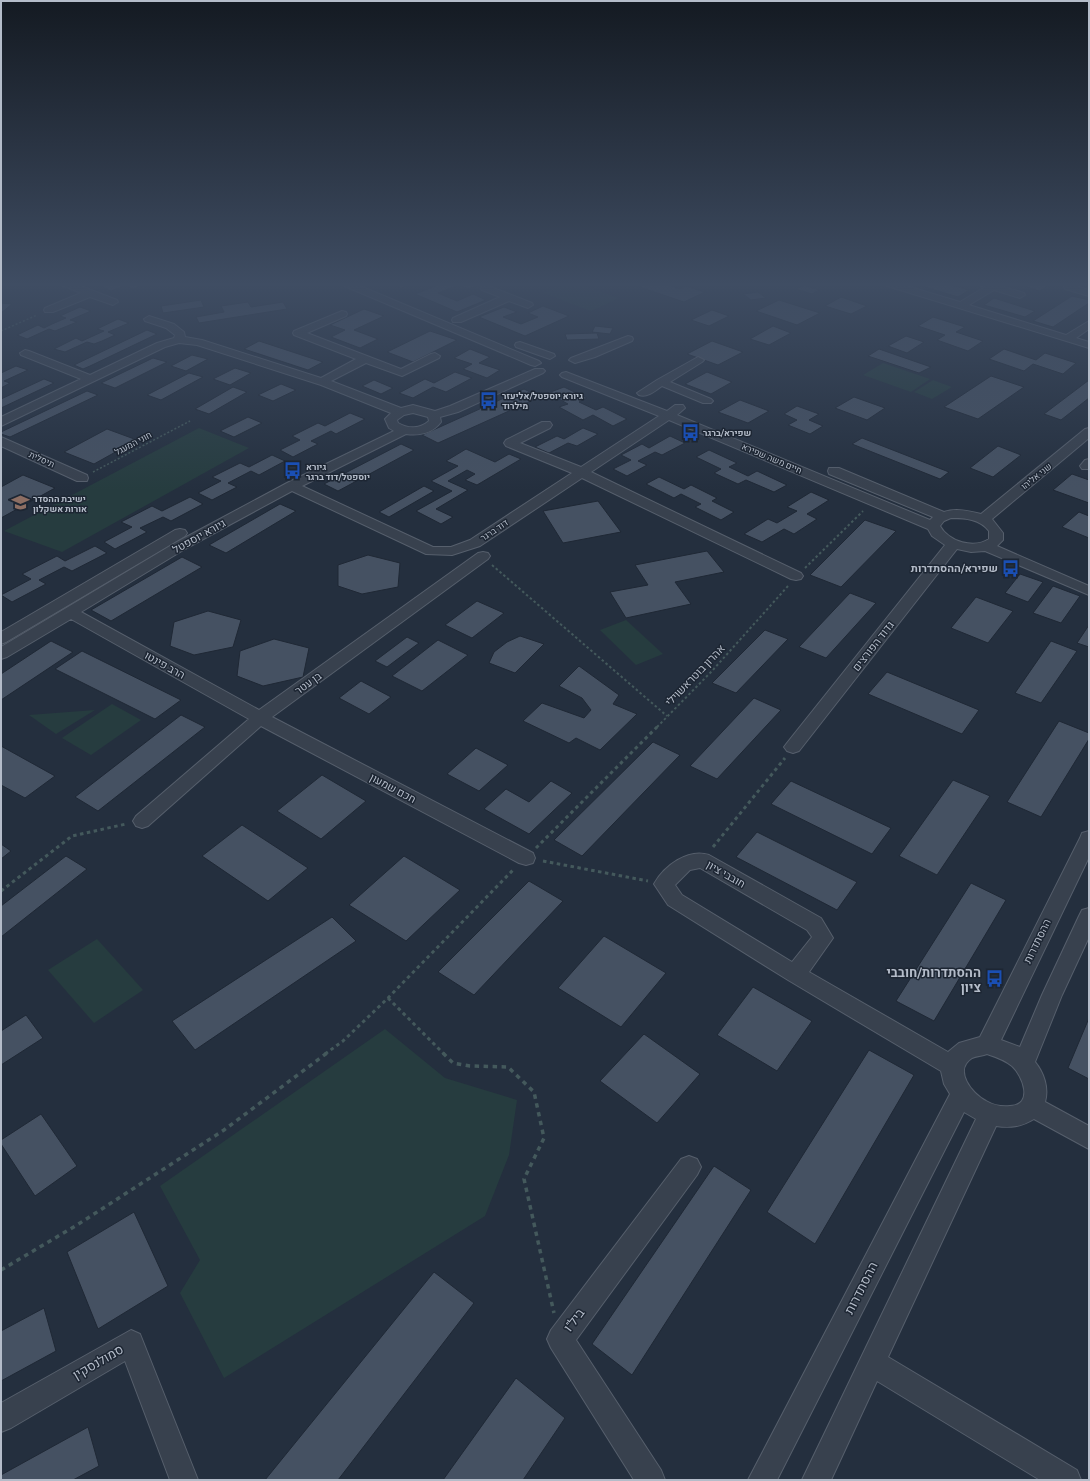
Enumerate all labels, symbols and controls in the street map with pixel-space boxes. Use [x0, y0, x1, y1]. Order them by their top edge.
bus stop icon: גיורא יוספטל/אליעזר מילרוד [479, 390, 499, 410]
place label: גיורא יוספטל/אליעזר מילרוד [502, 390, 583, 411]
bus stop icon: שפירא/ברגר [680, 422, 700, 442]
place label: שפירא/ברגר [703, 427, 751, 438]
street label: חוני המעגל [113, 429, 153, 457]
street label: חיים משה שפירא [740, 440, 804, 476]
street label: תיסלית [27, 448, 57, 470]
street label: שני אליהו [1019, 460, 1053, 492]
bus stop icon: גיורא יוספטל/דוד ברגר [283, 461, 303, 481]
place label: גיורא יוספטל/דוד ברגר [306, 461, 370, 482]
school or university icon: ישיבת ההסדר אורות אשקלון [10, 493, 30, 513]
place label: ישיבת ההסדר אורות אשקלון [33, 493, 87, 514]
street label: גיורא יוספטל [170, 516, 228, 556]
street label: דוד ברגר [478, 517, 510, 543]
bus stop icon: שפירא/ההסתדרות [1001, 558, 1021, 578]
place label: שפירא/ההסתדרות [911, 561, 998, 575]
street label: גדוד הפורצים [849, 618, 897, 674]
street label: אהרון בוטראשוילי [662, 641, 728, 709]
street label: הרב פינטו [142, 648, 188, 682]
street label: בן עטר [292, 668, 324, 697]
street label: חכם שמעון [367, 770, 419, 806]
street label: חובבי ציון [704, 857, 748, 891]
street label: ההסתדרות [1020, 916, 1054, 966]
place label: ההסתדרות/חובבי ציון [886, 964, 981, 996]
bus stop icon: ההסתדרות/חובבי ציון [984, 969, 1004, 989]
street label: ההסתדרות [841, 1259, 881, 1317]
street label: ביל"ו [560, 1305, 588, 1335]
street label: סמולנסקין [70, 1341, 126, 1383]

